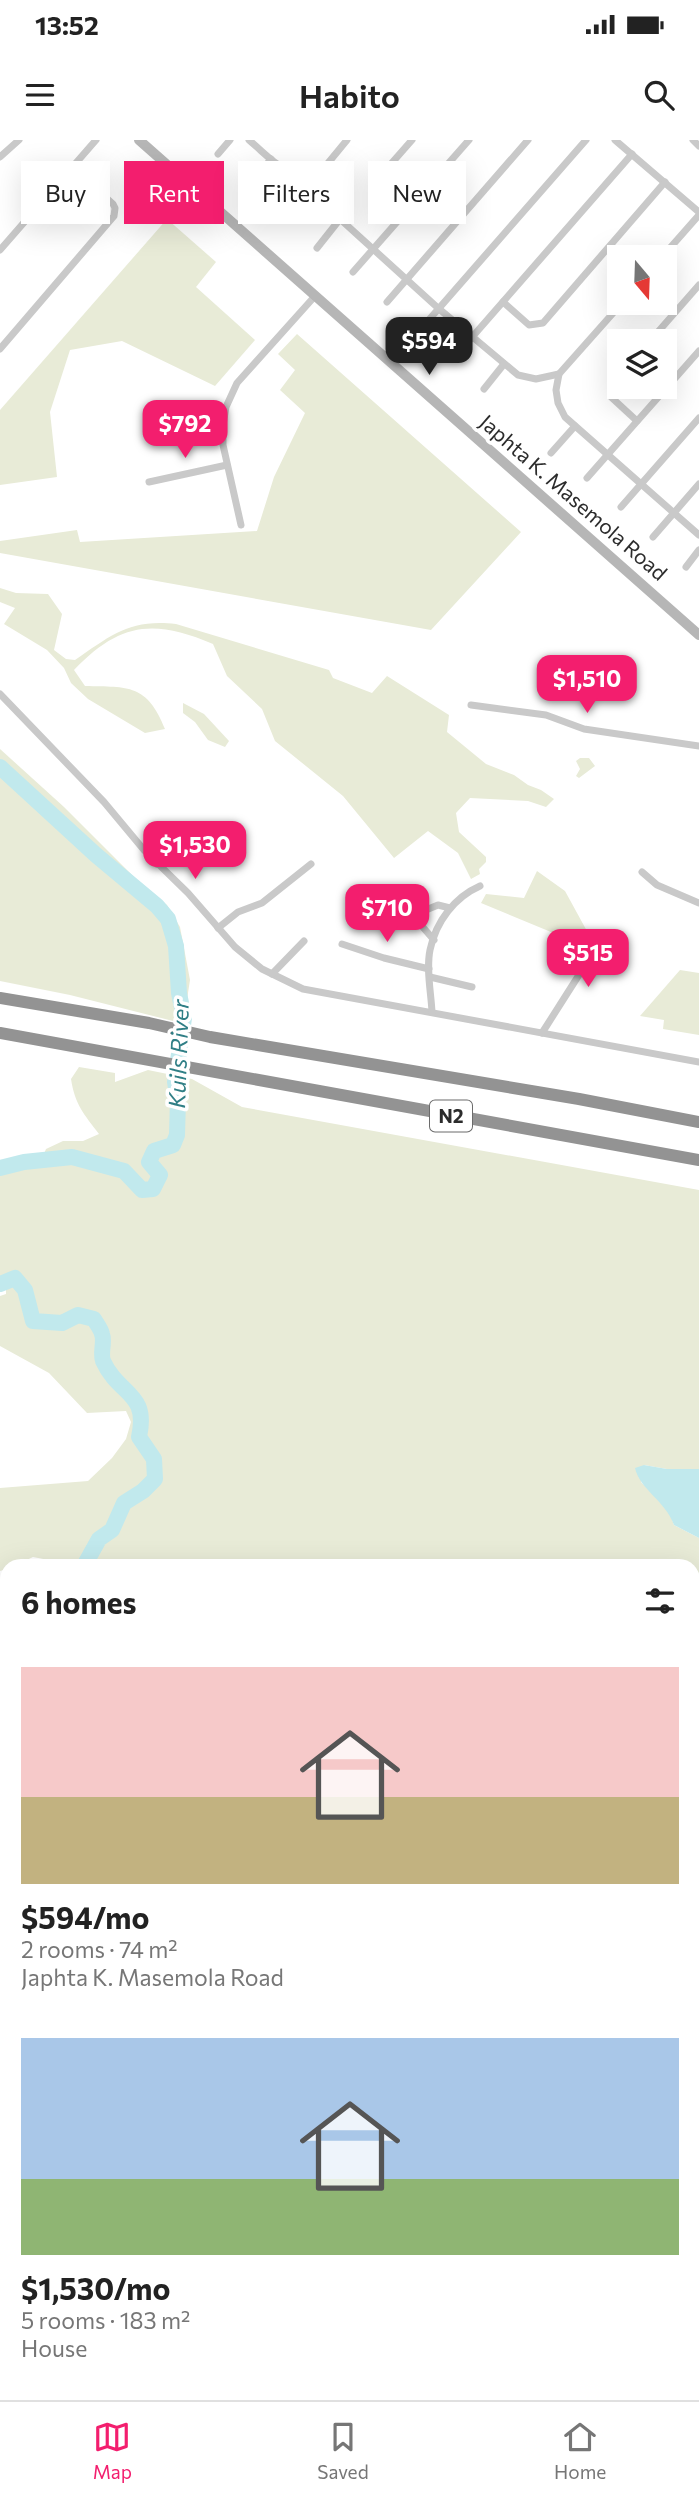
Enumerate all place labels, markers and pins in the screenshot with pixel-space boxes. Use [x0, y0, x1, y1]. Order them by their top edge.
pin: $594 [388, 317, 470, 377]
pin: $792 [144, 400, 226, 460]
pin: $1,510 [530, 656, 644, 715]
pin: $1,530 [138, 822, 252, 881]
pin: $710 [346, 884, 428, 944]
pin: $515 [547, 930, 629, 989]

